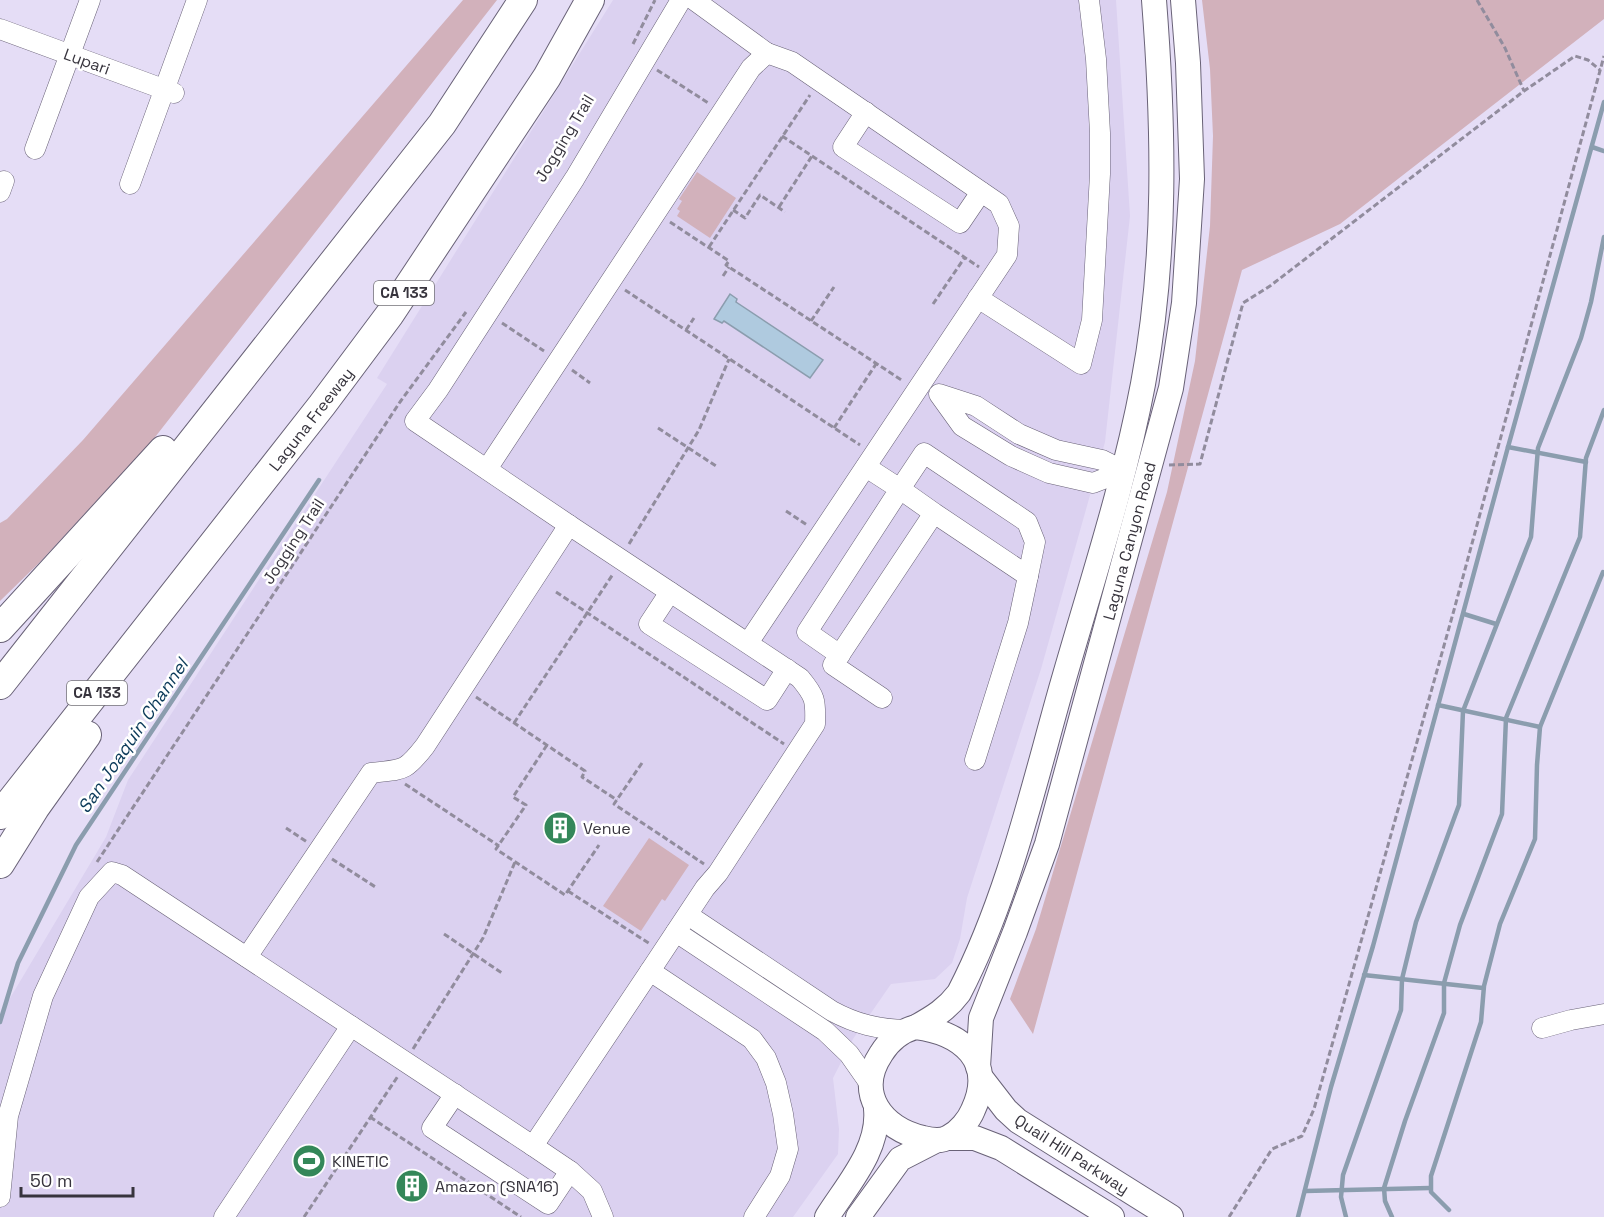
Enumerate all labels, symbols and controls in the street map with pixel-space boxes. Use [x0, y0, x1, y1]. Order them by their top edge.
street label: Lupari [61, 43, 113, 80]
street label: Jogging Trail [530, 91, 599, 186]
road number: CA 133 [374, 281, 434, 305]
street label: Laguna Freeway [264, 363, 358, 475]
street label: Laguna Canyon Road [1098, 460, 1161, 623]
street label: Jogging Trail [258, 494, 329, 588]
water label: San Joaquin Channel [72, 652, 194, 817]
road number: CA 133 [67, 681, 127, 705]
building icon: Venue [542, 810, 578, 846]
place label: Venue [583, 818, 631, 839]
street label: Quail Hill Parkway [1010, 1109, 1133, 1199]
sports icon: KINETIC [291, 1143, 327, 1179]
place label: KINETIC [332, 1151, 389, 1172]
scale bar [21, 1160, 134, 1198]
building icon: Amazon (SNA16) [394, 1168, 430, 1204]
text: 50 m [30, 1169, 72, 1192]
place label: Amazon (SNA16) [435, 1176, 559, 1197]

